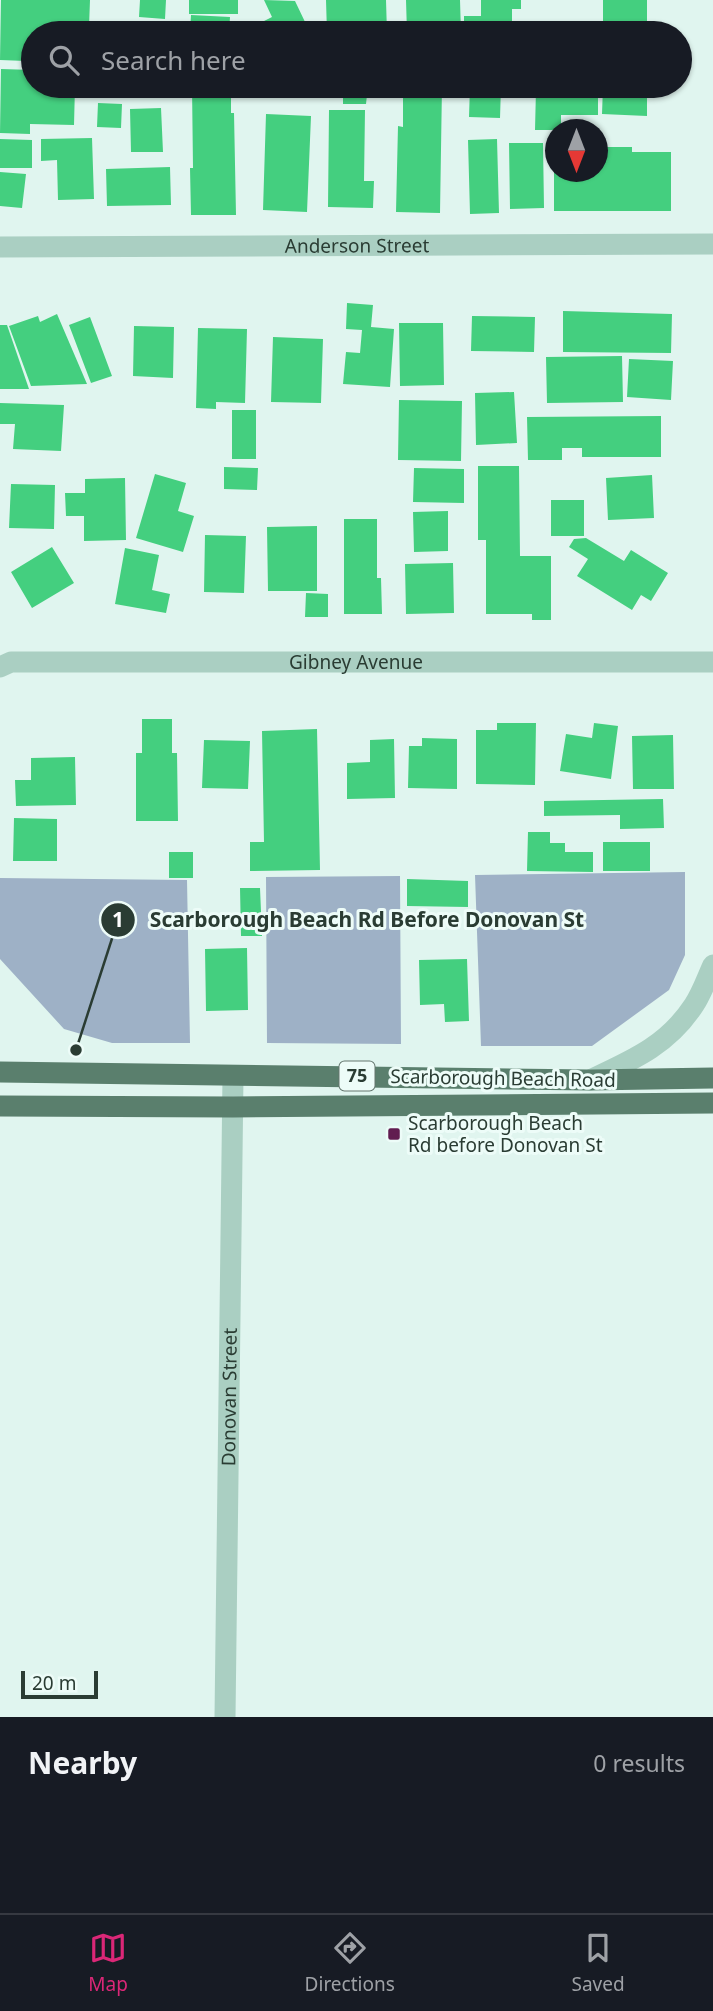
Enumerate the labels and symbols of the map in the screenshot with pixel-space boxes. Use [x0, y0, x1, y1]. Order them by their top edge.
north arrow [545, 119, 608, 182]
street label: Anderson Street [285, 232, 429, 259]
street label: Gibney Avenue [289, 649, 423, 675]
callout: Scarborough Beach Rd Before Donovan St [101, 899, 598, 941]
text: 1 [112, 905, 124, 933]
text: Scarborough Beach Rd Before Donovan St [150, 905, 584, 933]
road number: 75 [340, 1062, 374, 1091]
street label: Scarborough Beach Road [390, 1063, 616, 1093]
place label: Scarborough Beach Rd before Donovan St [408, 1110, 603, 1158]
marker: Scarborough Beach Rd before Donovan St [386, 1126, 402, 1142]
street label: Donovan Street [215, 1328, 243, 1466]
scale bar [21, 1668, 98, 1700]

